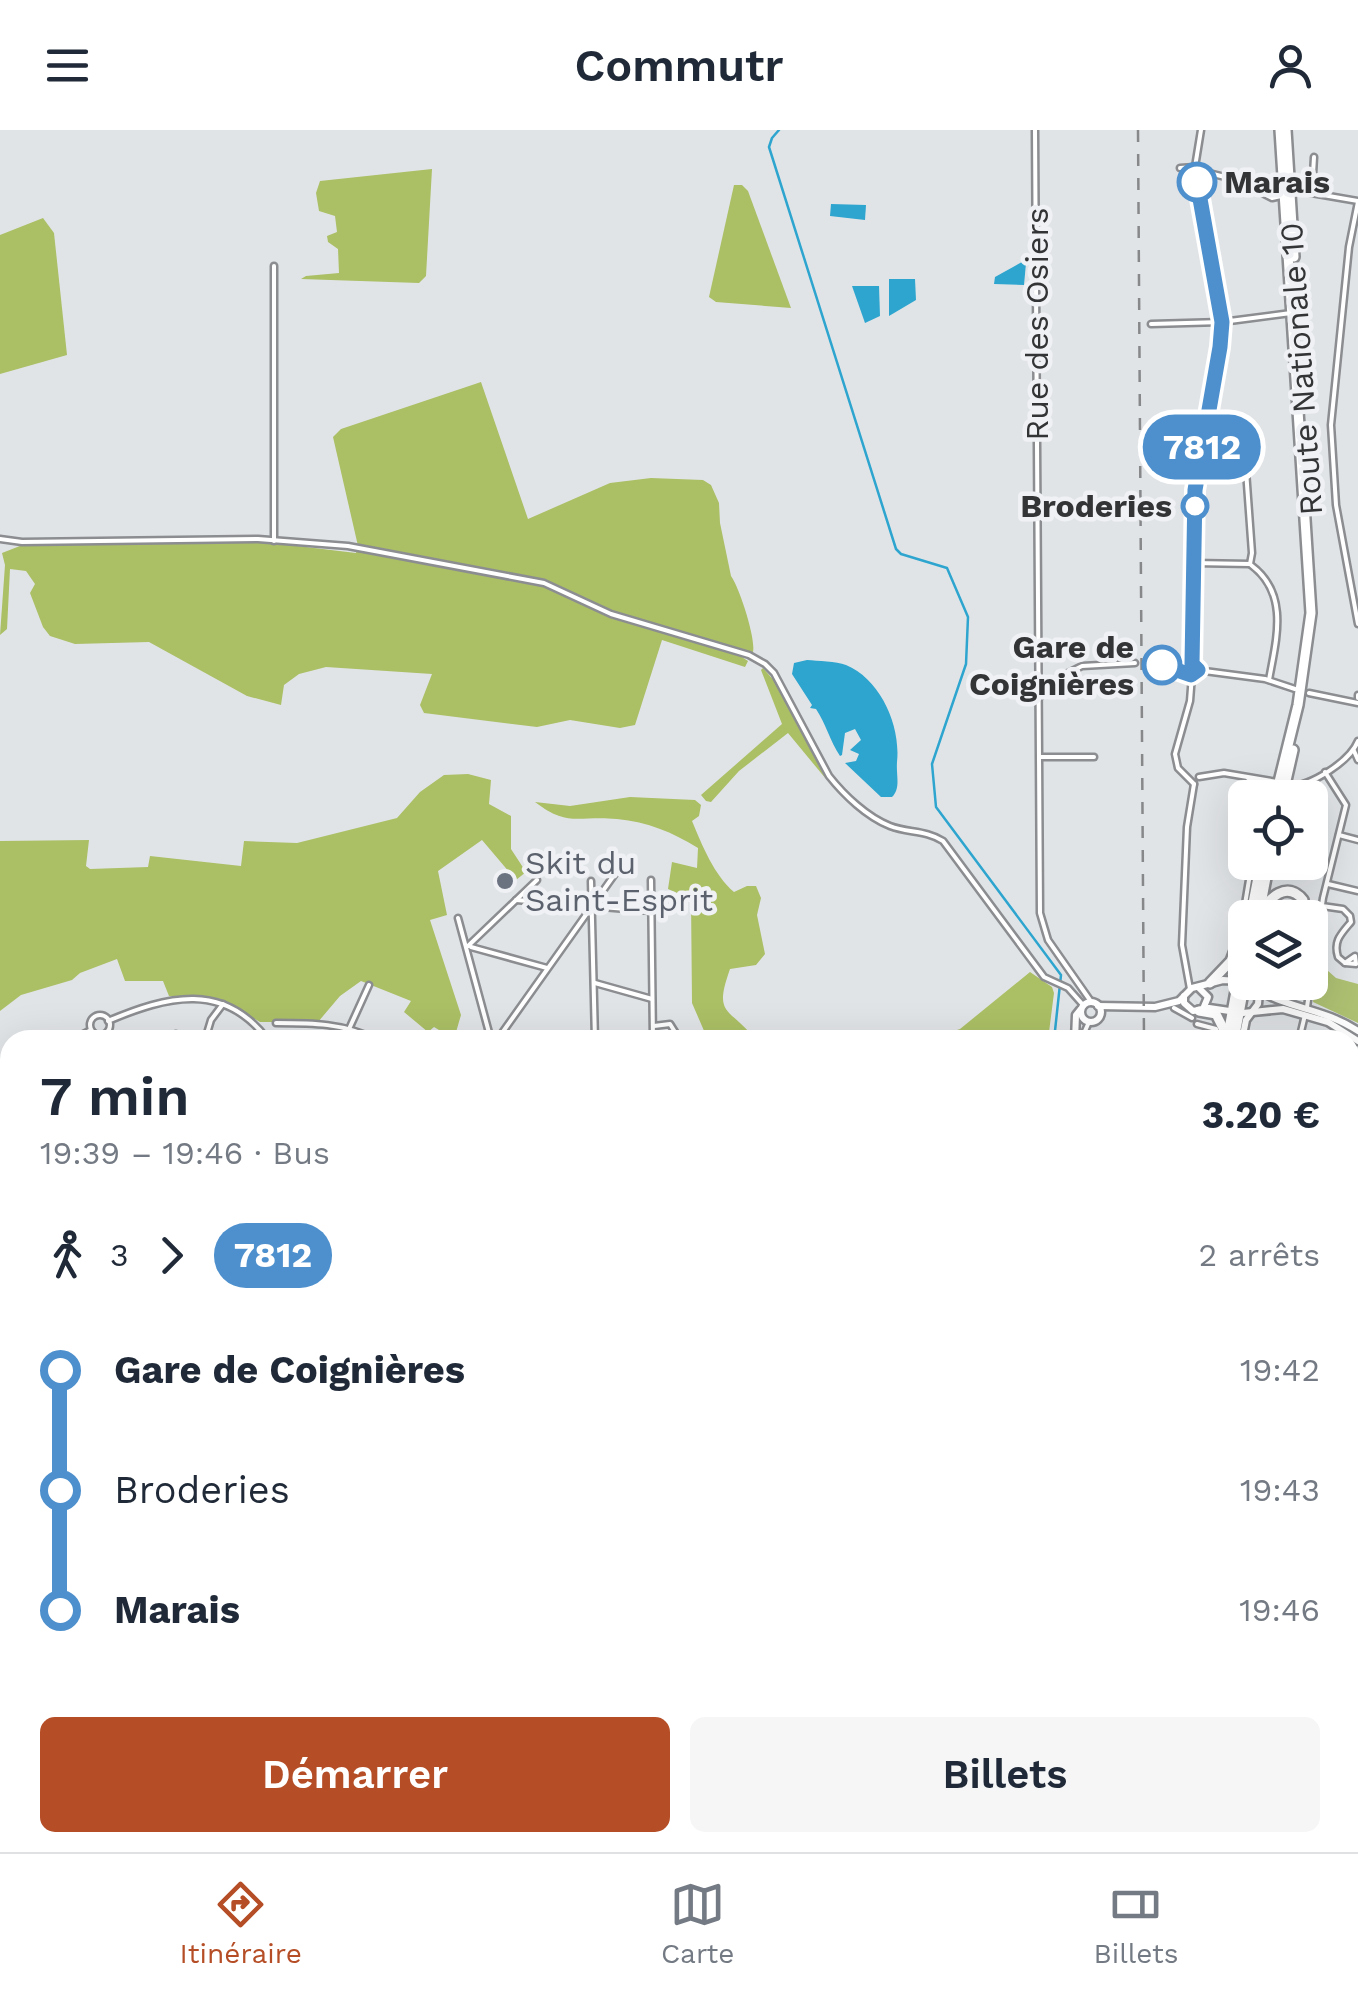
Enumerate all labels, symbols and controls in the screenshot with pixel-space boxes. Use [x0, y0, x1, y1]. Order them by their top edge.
icon: menu [40, 38, 95, 93]
icon: person [1263, 38, 1318, 93]
text: Commutr [575, 39, 783, 92]
marker: Marais [1178, 163, 1216, 201]
place label: Marais [1224, 163, 1330, 201]
street label: Rue des Osiers [1018, 207, 1056, 441]
street label: Route Nationale 10 [1272, 221, 1330, 517]
line badge: 7812 [1132, 414, 1272, 480]
text: 7812 [1163, 426, 1241, 468]
place label: Broderies [1020, 487, 1172, 525]
marker: Broderies [1182, 493, 1208, 519]
place label: Gare de Coignières [969, 628, 1134, 703]
marker: Gare de Coignières [1143, 646, 1181, 684]
map controls [1228, 780, 1328, 1000]
button: locate [1228, 780, 1328, 880]
place label: Skit du Saint-Esprit [525, 844, 713, 919]
marker: Skit du Saint-Esprit [494, 870, 516, 892]
button: layers [1228, 900, 1328, 1000]
text: 7 min [40, 1064, 189, 1128]
text: 3.20 € [1202, 1093, 1320, 1137]
text: 19:39 – 19:46 · Bus [40, 1134, 330, 1172]
icon: walk [40, 1228, 95, 1283]
icon: forward [144, 1228, 199, 1283]
text: 7812 [234, 1234, 312, 1276]
text: 3 [110, 1236, 129, 1274]
text: 2 arrêts [1198, 1236, 1320, 1274]
text: Gare de Coignières [114, 1348, 465, 1392]
text: 19:42 [1240, 1351, 1320, 1389]
text: Broderies [114, 1468, 290, 1512]
text: 19:43 [1240, 1471, 1320, 1509]
text: Marais [114, 1588, 240, 1632]
text: 19:46 [1239, 1591, 1320, 1629]
button: Démarrer [40, 1717, 670, 1832]
button: Billets [690, 1717, 1320, 1832]
tab: Itinéraire [179, 1877, 302, 1970]
tab: Carte [661, 1877, 734, 1970]
tab: Billets [1093, 1877, 1179, 1970]

